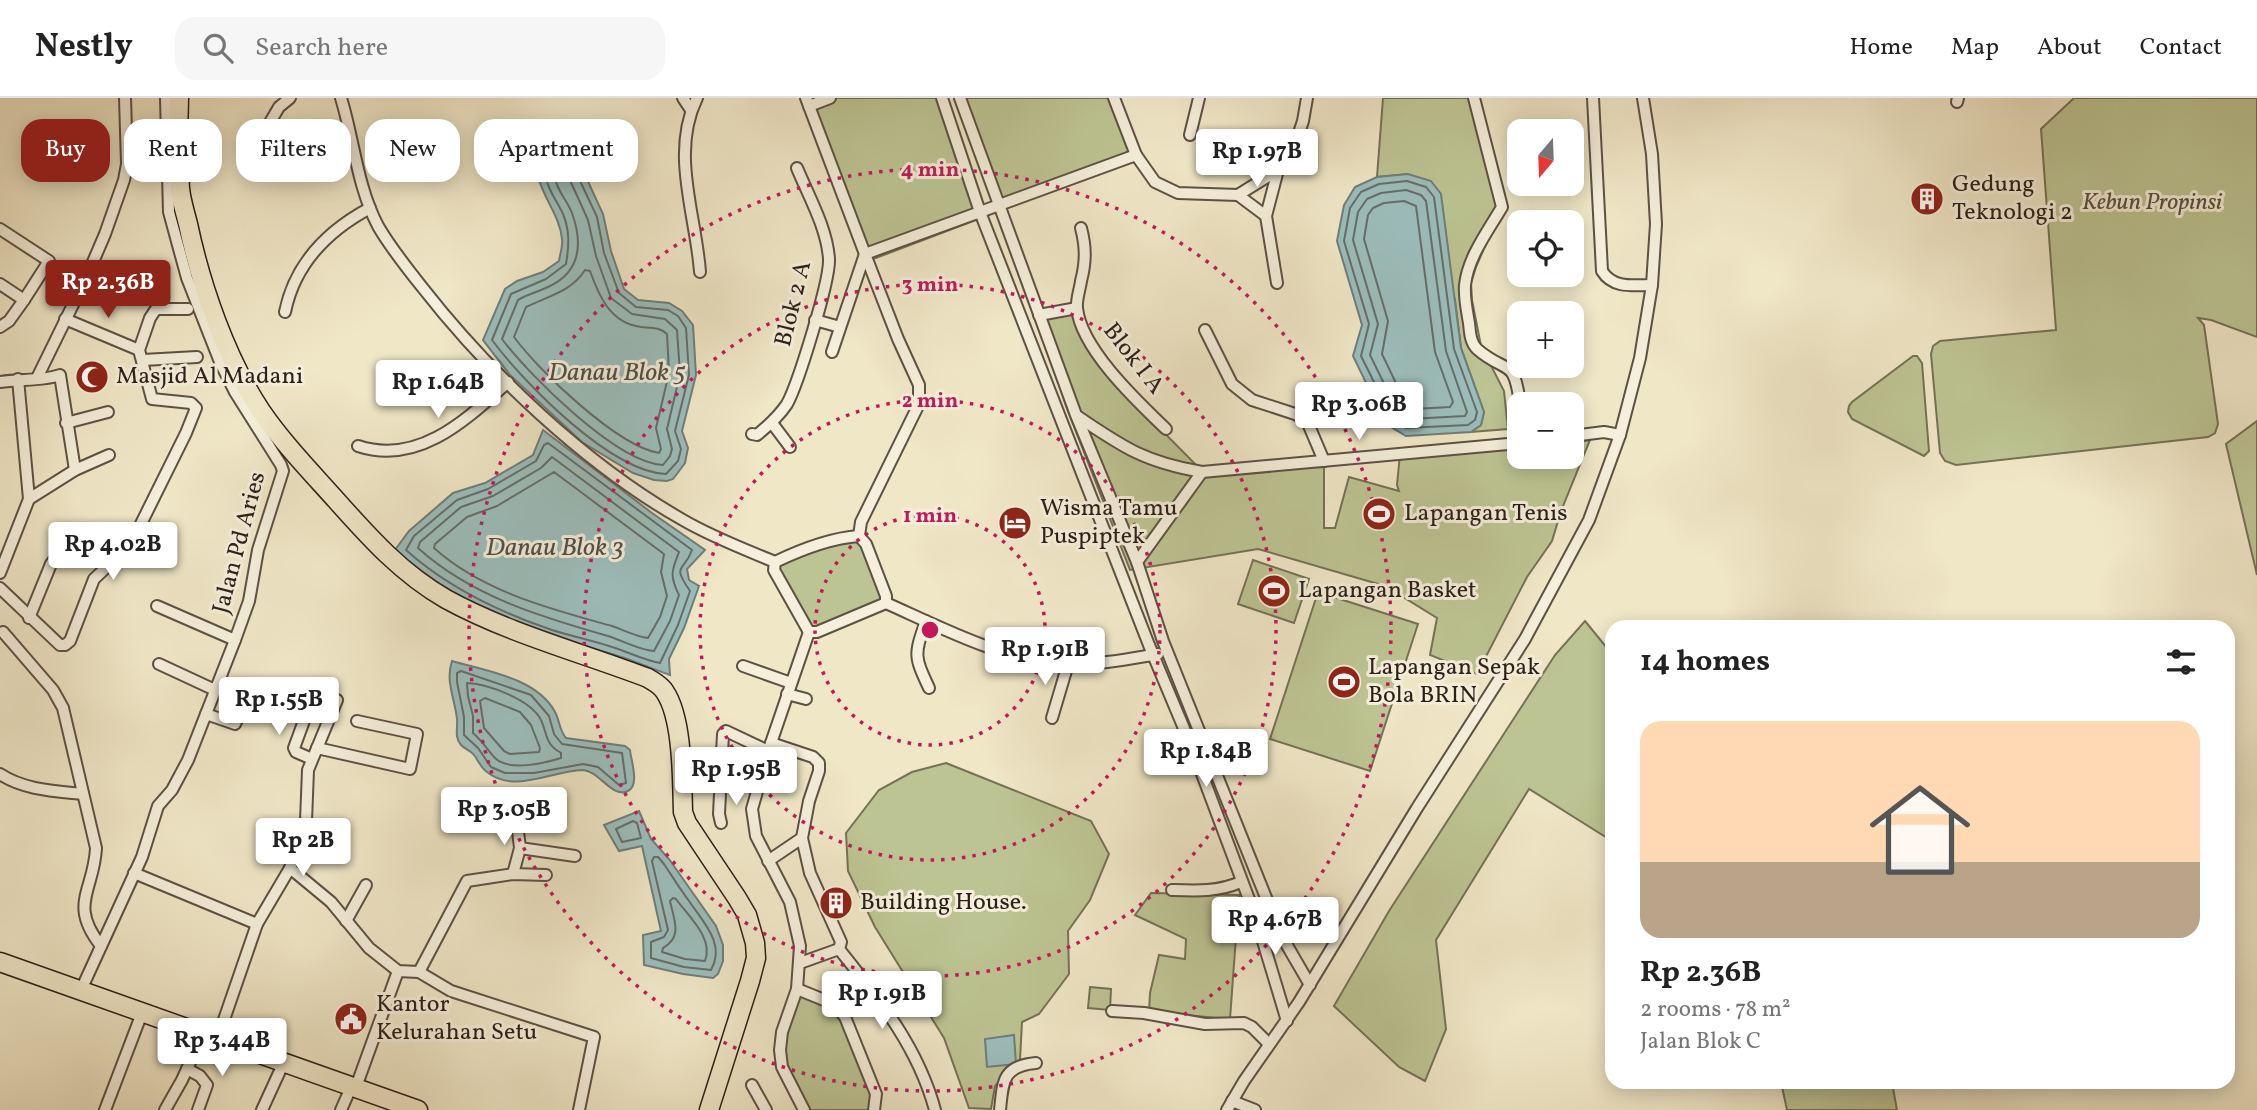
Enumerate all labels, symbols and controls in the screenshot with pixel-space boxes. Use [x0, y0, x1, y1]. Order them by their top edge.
search box [175, 17, 665, 80]
text: Nestly [35, 25, 133, 71]
icon: search [199, 29, 237, 67]
text: Search here [255, 30, 388, 66]
text: Home [1849, 31, 1913, 65]
text: Map [1951, 31, 1999, 65]
text: About [2037, 31, 2102, 65]
text: Contact [2140, 31, 2222, 65]
chip: Buy [21, 119, 110, 182]
chip: Rent [124, 119, 222, 182]
chip: Filters [236, 119, 351, 182]
chip: New [365, 119, 460, 182]
chip: Apartment [474, 119, 638, 182]
north arrow [1507, 119, 1584, 196]
map controls [1507, 119, 1584, 469]
pin: Rp 1.97B [1185, 130, 1329, 189]
text: Rp 1.97B [1212, 136, 1302, 168]
text: 4 min [901, 156, 959, 185]
place label: Gedung Teknologi 2 [1952, 168, 2073, 230]
building icon: Gedung Teknologi 2 [1908, 180, 1946, 218]
park label: Kebun Propinsi [2082, 186, 2223, 220]
button: locate [1507, 210, 1584, 287]
street label: Blok 2 A [767, 258, 821, 350]
pin: Rp 2.36B [36, 260, 180, 320]
text: Rp 2.36B [61, 267, 155, 299]
text: 3 min [902, 271, 958, 300]
button: + [1507, 301, 1584, 378]
street label: Blok I A [1094, 316, 1172, 402]
water label: Danau Blok 5 [548, 355, 686, 391]
mosque icon: Masjid Al Madani [73, 358, 111, 396]
place label: Masjid Al Madani [116, 360, 303, 394]
pin: Rp 1.64B [366, 360, 510, 420]
text: Rp 1.64B [392, 367, 484, 399]
pin: Rp 3.06B [1287, 382, 1431, 442]
text: 2 min [902, 387, 958, 416]
text: Rp 3.06B [1311, 389, 1407, 421]
button: − [1507, 392, 1584, 469]
street label: Jalan Pd Aries [205, 468, 275, 618]
place label: Wisma Tamu Puspiptek [1040, 492, 1177, 554]
sports icon: Lapangan Tenis [1360, 495, 1398, 533]
place label: Lapangan Tenis [1404, 497, 1568, 531]
text: 1 min [903, 502, 957, 531]
hotel icon: Wisma Tamu Puspiptek [996, 504, 1034, 542]
pin: Rp 4.02B [41, 522, 185, 582]
text: Rp 4.02B [64, 529, 162, 561]
water label: Danau Blok 3 [486, 530, 624, 566]
sports icon: Lapangan Basket [1255, 572, 1293, 610]
place label: Lapangan Basket [1298, 574, 1476, 608]
centre of rings [918, 618, 942, 642]
pin: Rp 1.91B [973, 628, 1117, 687]
text: Rp 1.91B [1001, 634, 1089, 666]
text: 14 homes [1640, 641, 1770, 683]
icon: filters [2162, 643, 2200, 681]
place label: Lapangan Sepak Bola BRIN [1368, 651, 1540, 713]
sports icon: Lapangan Sepak Bola BRIN [1325, 663, 1363, 701]
pin: Rp 1.55B [207, 678, 351, 737]
text: Rp 1.55B [235, 684, 323, 716]
pin: Rp 1.84B [1134, 730, 1278, 789]
text: Rp 1.84B [1160, 736, 1252, 768]
pin: Rp 1.95B [664, 748, 808, 807]
text: Rp 1.95B [691, 754, 781, 786]
icon: home [1857, 767, 1983, 893]
pin: Rp 3.05B [432, 788, 576, 847]
text: Rp 3.05B [457, 794, 551, 826]
pin: Rp 2B [254, 818, 352, 878]
text: Rp 2B [272, 825, 334, 857]
building icon: Building House. [817, 884, 855, 922]
place label: Building House. [860, 886, 1027, 920]
pin: Rp 4.67B [1203, 898, 1347, 957]
text: Rp 4.67B [1228, 904, 1322, 936]
text: Rp 2.36B [1640, 952, 1761, 994]
pin: Rp 1.91B [810, 972, 954, 1031]
text: Rp 1.91B [838, 978, 926, 1010]
place label: Kantor Kelurahan Setu [376, 988, 537, 1050]
text: 2 rooms · 78 m² [1640, 994, 1791, 1026]
public building icon: Kantor Kelurahan Setu [332, 1000, 370, 1038]
pin: Rp 3.44B [150, 1018, 294, 1078]
text: Rp 3.44B [174, 1025, 270, 1057]
text: Jalan Blok C [1640, 1026, 1761, 1058]

